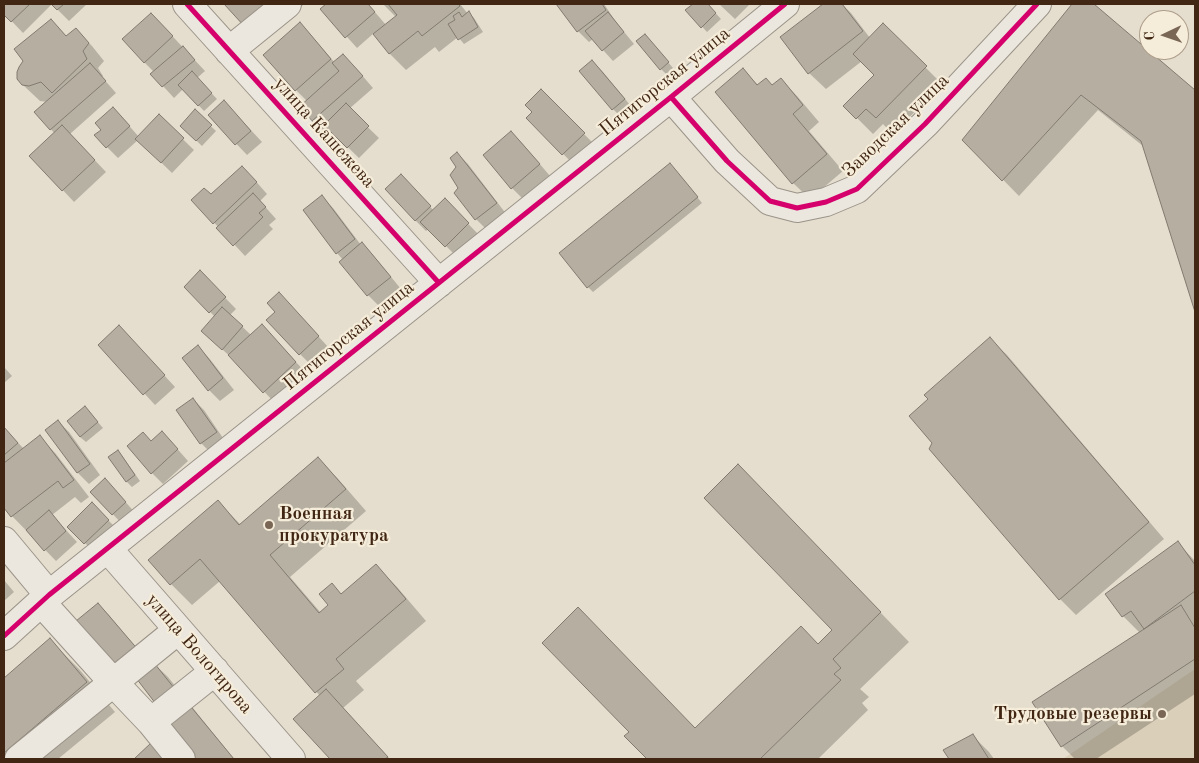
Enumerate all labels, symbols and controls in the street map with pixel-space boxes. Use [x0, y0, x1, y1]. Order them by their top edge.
north arrow [1139, 10, 1189, 60]
street label: Пятигорская улица [595, 22, 735, 142]
text: С [1143, 31, 1157, 41]
street label: Заводская улица [838, 69, 954, 183]
street label: улица Кашежева [268, 73, 380, 193]
street label: Пятигорская улица [279, 276, 419, 396]
place label: Военная прокуратура [279, 503, 389, 547]
marker: Военная прокуратура [263, 519, 275, 531]
street label: улица Вологирова [141, 589, 257, 719]
place label: Трудовые резервы [993, 703, 1152, 725]
marker: Трудовые резервы [1156, 708, 1168, 720]

